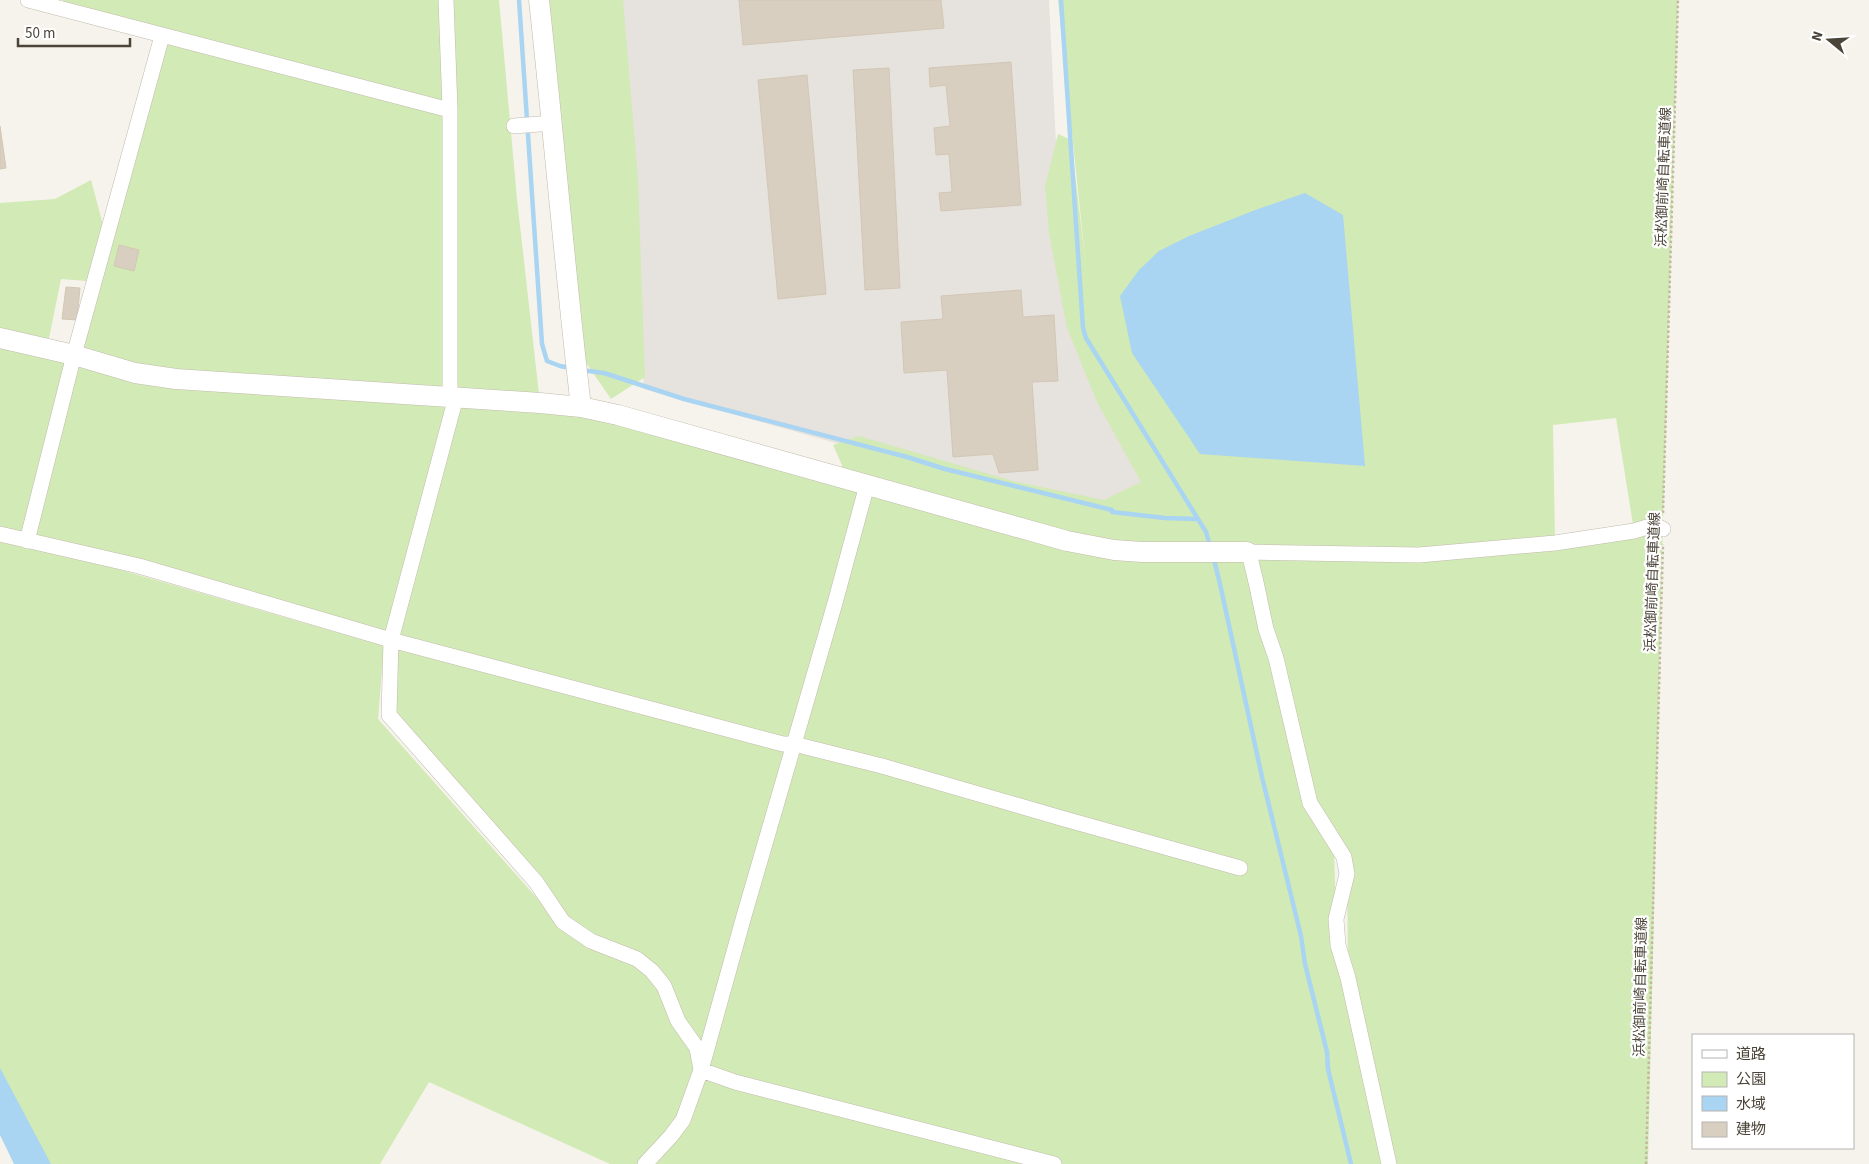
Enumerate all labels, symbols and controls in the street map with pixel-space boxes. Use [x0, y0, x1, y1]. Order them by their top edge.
scale bar [18, 15, 130, 47]
north arrow [1804, 15, 1854, 65]
text: 50 m [25, 23, 55, 44]
text: N [1807, 29, 1829, 44]
street label: 浜松御前崎自転車道線 [1652, 107, 1676, 247]
street label: 浜松御前崎自転車道線 [1641, 512, 1665, 652]
street label: 浜松御前崎自転車道線 [1630, 917, 1652, 1057]
legend [1692, 1034, 1854, 1149]
text: 道路 [1736, 1044, 1766, 1065]
text: 公園 [1736, 1069, 1766, 1090]
text: 水域 [1736, 1094, 1766, 1115]
text: 建物 [1736, 1119, 1766, 1140]

